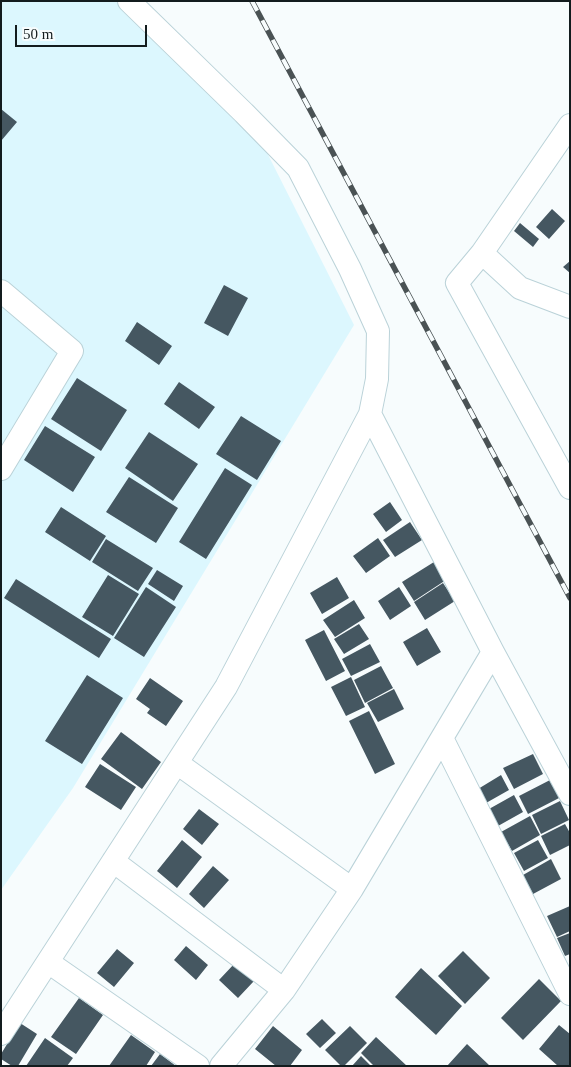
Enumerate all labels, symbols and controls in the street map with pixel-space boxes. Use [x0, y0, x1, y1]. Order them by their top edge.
scale bar [18, 15, 150, 47]
text: 50 m [23, 26, 53, 42]

